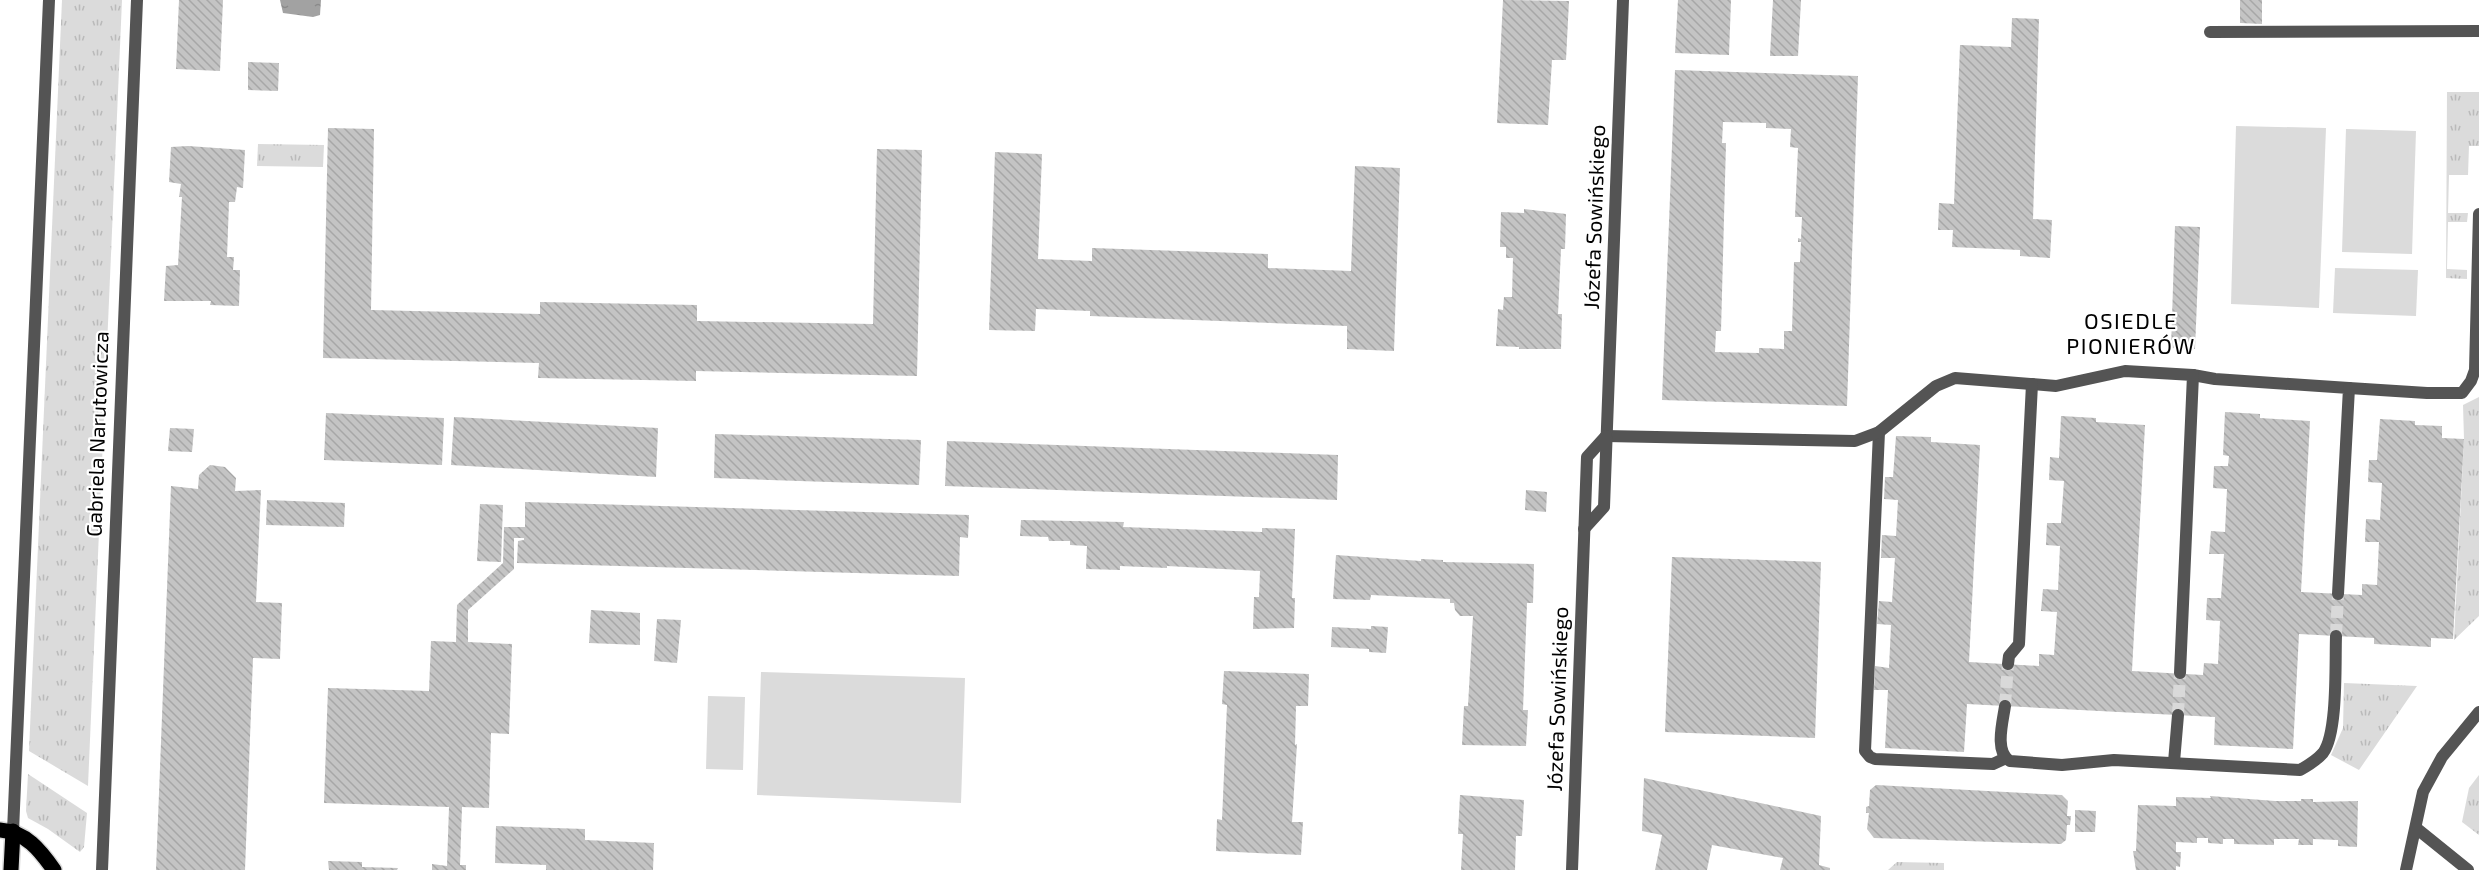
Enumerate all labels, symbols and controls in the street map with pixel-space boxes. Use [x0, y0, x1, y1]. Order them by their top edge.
street label: Józefa Sowińskiego [1578, 124, 1609, 310]
district label: OSIEDLE PIONIERÓW [2066, 307, 2196, 358]
street label: Gabriela Narutowicza [80, 331, 113, 537]
street label: Józefa Sowińskiego [1541, 606, 1572, 792]

